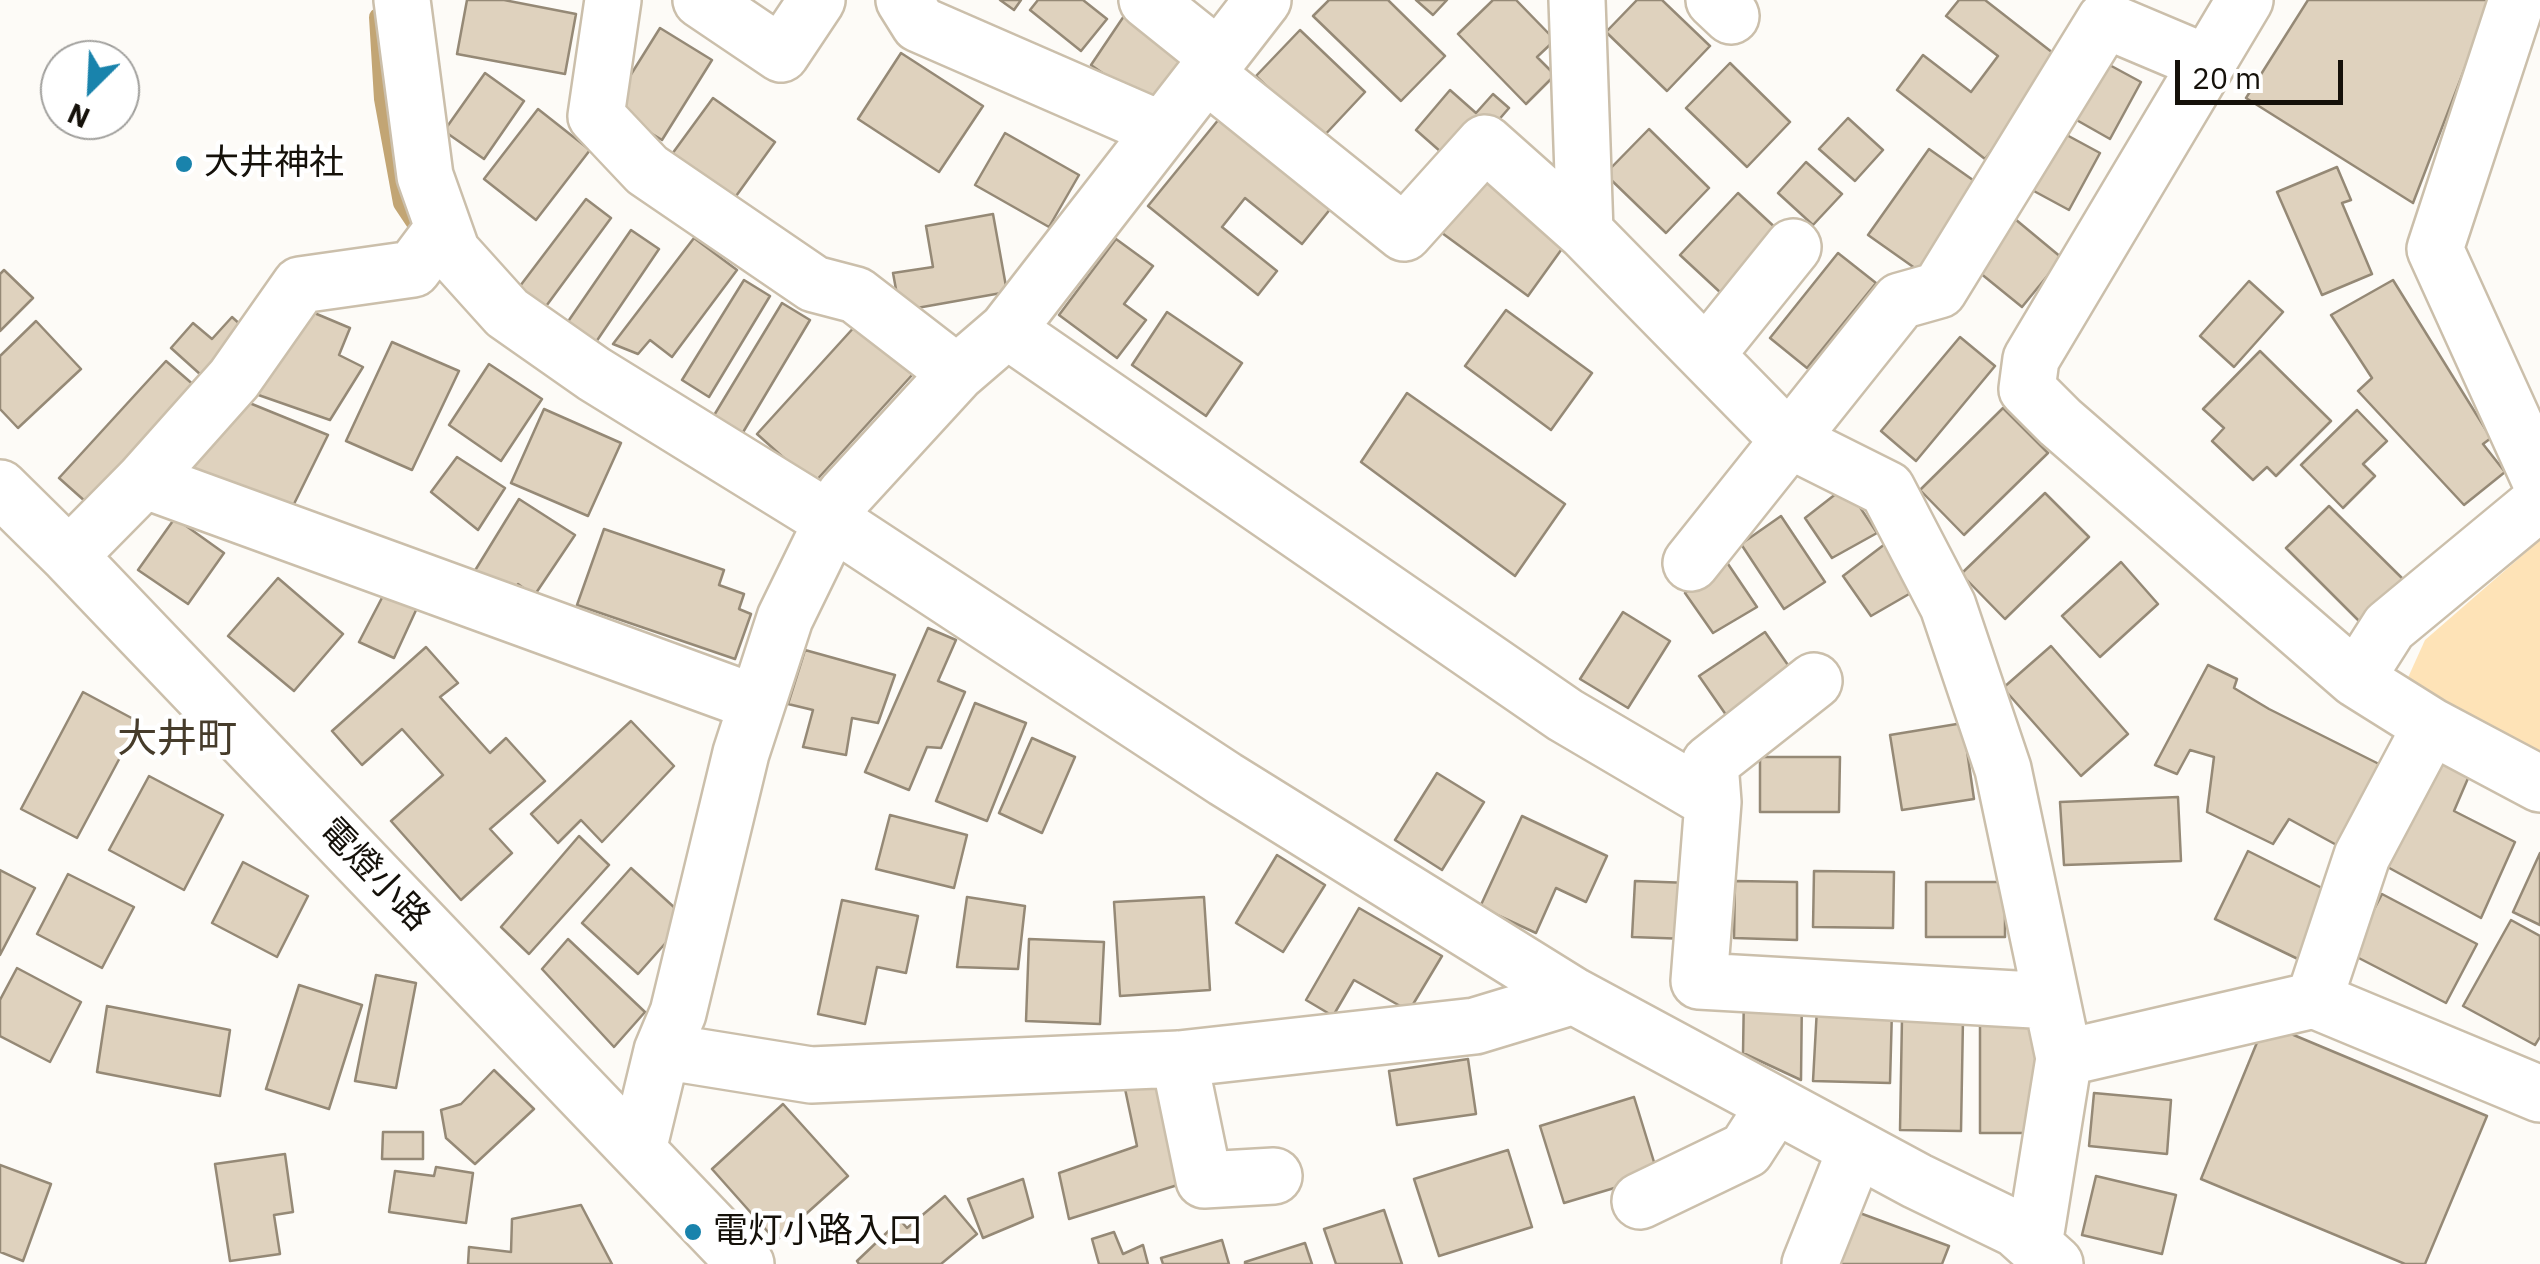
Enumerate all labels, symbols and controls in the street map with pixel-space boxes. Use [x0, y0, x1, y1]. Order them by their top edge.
north arrow [40, 40, 140, 140]
scale bar [2180, 40, 2348, 102]
text: 20 m [2192, 58, 2261, 97]
text: N [62, 95, 95, 137]
place label: 大井神社 [204, 143, 344, 185]
marker: 大井神社 [173, 153, 195, 175]
district label: 大井町 [117, 716, 237, 764]
street label: 電燈小路 [310, 810, 438, 940]
place label: 電灯小路入口 [713, 1211, 923, 1253]
marker: 電灯小路入口 [682, 1221, 704, 1243]

